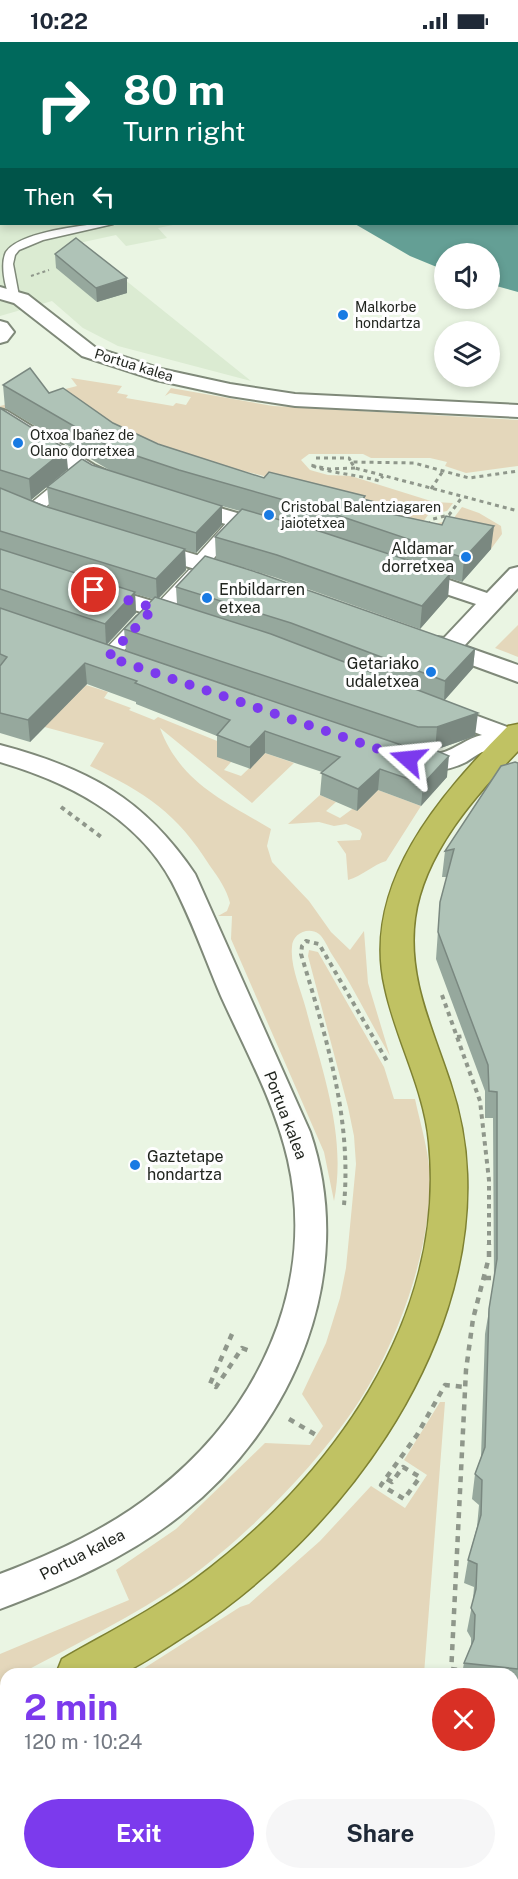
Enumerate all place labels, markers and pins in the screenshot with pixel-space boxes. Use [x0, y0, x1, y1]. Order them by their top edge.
place label: Malkorbe hondartza [355, 299, 420, 331]
marker: Malkorbe hondartza [336, 308, 350, 322]
place label: Otxoa Ibañez de Olano dorretxea [30, 427, 135, 459]
marker: Otxoa Ibañez de Olano dorretxea [11, 436, 25, 450]
place label: Cristobal Balentziagaren jaiotetxea [280, 499, 441, 531]
marker: Cristobal Balentziagaren jaiotetxea [262, 508, 276, 522]
place label: Aldamar dorretxea [382, 539, 454, 576]
marker: Aldamar dorretxea [459, 550, 473, 564]
pin [68, 564, 119, 615]
place label: Enbildarren etxea [219, 580, 305, 617]
marker: Enbildarren etxea [200, 591, 214, 605]
place label: Getariako udaletxea [345, 654, 419, 691]
marker: Getariako udaletxea [424, 665, 438, 679]
place label: Gaztetape hondartza [147, 1147, 224, 1184]
marker: Gaztetape hondartza [128, 1158, 142, 1172]

